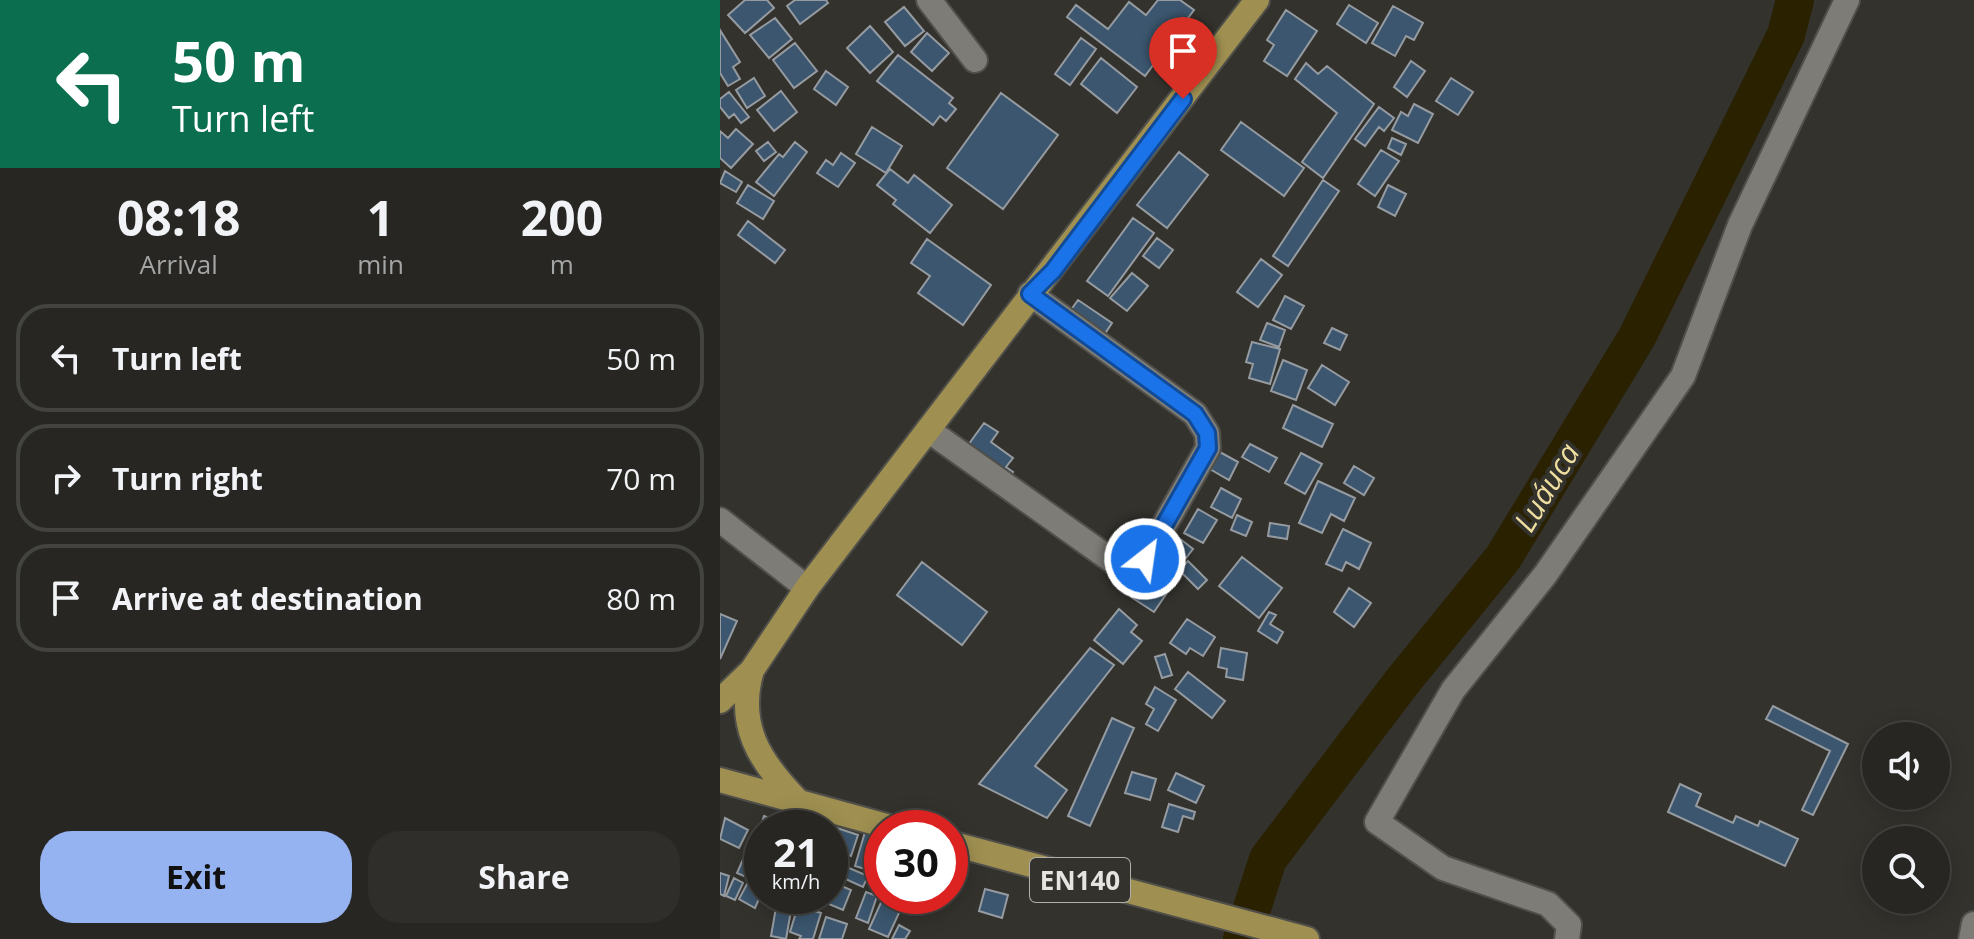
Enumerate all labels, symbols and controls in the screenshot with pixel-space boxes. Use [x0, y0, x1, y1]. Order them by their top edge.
pin [1149, 17, 1217, 99]
text: 50 m [172, 22, 306, 98]
icon: arrive [1161, 29, 1205, 73]
icon: left [40, 32, 144, 136]
text: Turn left [172, 94, 314, 143]
text: 08:18 [117, 185, 240, 250]
text: 1 [367, 185, 394, 250]
text: 200 [521, 185, 603, 250]
text: Arrival [139, 246, 218, 282]
text: min [357, 246, 404, 282]
text: m [550, 246, 574, 282]
icon: left [44, 336, 88, 380]
text: Turn left [112, 338, 242, 379]
text: 50 m [606, 338, 676, 379]
water label: Luáuca [1504, 435, 1588, 539]
icon: right [44, 456, 88, 500]
text: Turn right [112, 458, 263, 499]
text: 70 m [606, 458, 676, 499]
position arrow [1103, 517, 1187, 601]
icon: arrive [44, 576, 88, 620]
text: Arrive at destination [112, 578, 423, 619]
text: 80 m [606, 578, 676, 619]
map controls [1862, 722, 1950, 914]
button: sound [1862, 722, 1950, 810]
speed limit sign: 30 [864, 810, 968, 914]
text: 21 [773, 824, 819, 879]
button: search [1862, 826, 1950, 914]
button: Exit [40, 831, 352, 923]
button: Share [368, 831, 680, 923]
road number: EN140 [1030, 858, 1130, 902]
text: km/h [772, 868, 820, 895]

